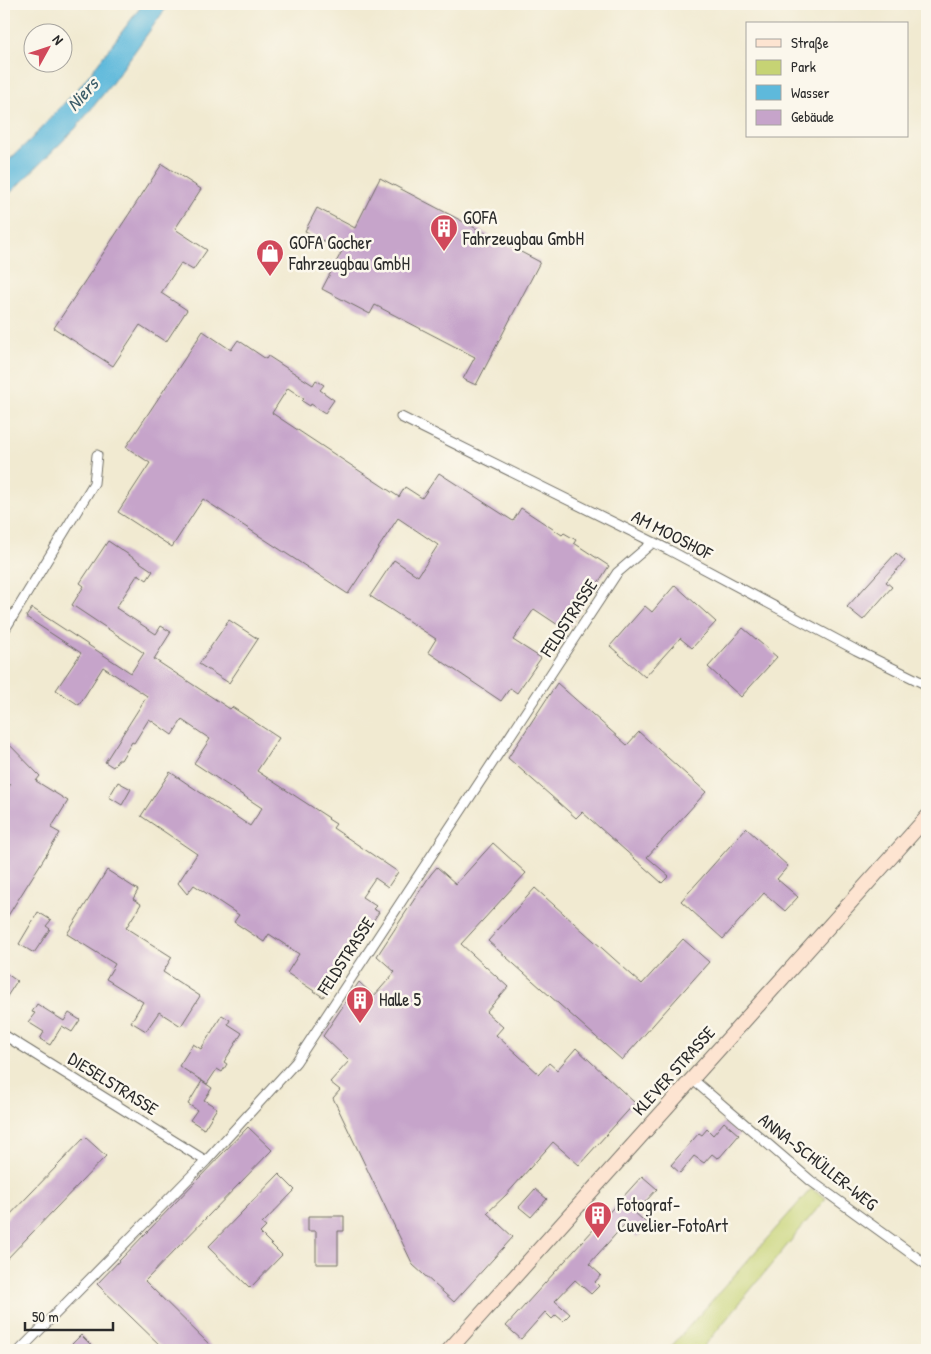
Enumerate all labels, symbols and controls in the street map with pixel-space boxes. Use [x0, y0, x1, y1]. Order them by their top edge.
north arrow [22, 22, 72, 72]
legend [746, 22, 908, 138]
text: N [49, 30, 68, 49]
text: Straße [791, 32, 829, 53]
text: Park [791, 56, 816, 77]
water label: Niers [60, 70, 105, 116]
text: Wasser [791, 82, 830, 103]
text: Gebäude [791, 106, 834, 127]
place label: GOFA Fahrzeugbau GmbH [462, 205, 584, 251]
building icon: GOFA Fahrzeugbau GmbH [429, 213, 459, 252]
place label: GOFA Gocher Fahrzeugbau GmbH [288, 230, 410, 276]
shop icon: GOFA Gocher Fahrzeugbau GmbH [255, 238, 285, 277]
street label: AM MOOSHOF [627, 503, 718, 566]
street label: FELDSTRASSE [534, 574, 603, 662]
street label: FELDSTRASSE [311, 912, 380, 1000]
building icon: Halle 5 [345, 985, 375, 1024]
place label: Halle 5 [379, 987, 422, 1012]
street label: KLEVER STRASSE [627, 1020, 721, 1121]
street label: DIESELSTRASSE [63, 1046, 163, 1121]
street label: ANNA-SCHÜLLER-WEG [754, 1107, 883, 1216]
place label: Fotograf- Cuvelier-FotoArt [616, 1192, 729, 1238]
building icon: Fotograf- Cuvelier-FotoArt [583, 1200, 613, 1239]
scale bar [25, 1299, 112, 1331]
text: 50 m [32, 1306, 59, 1327]

